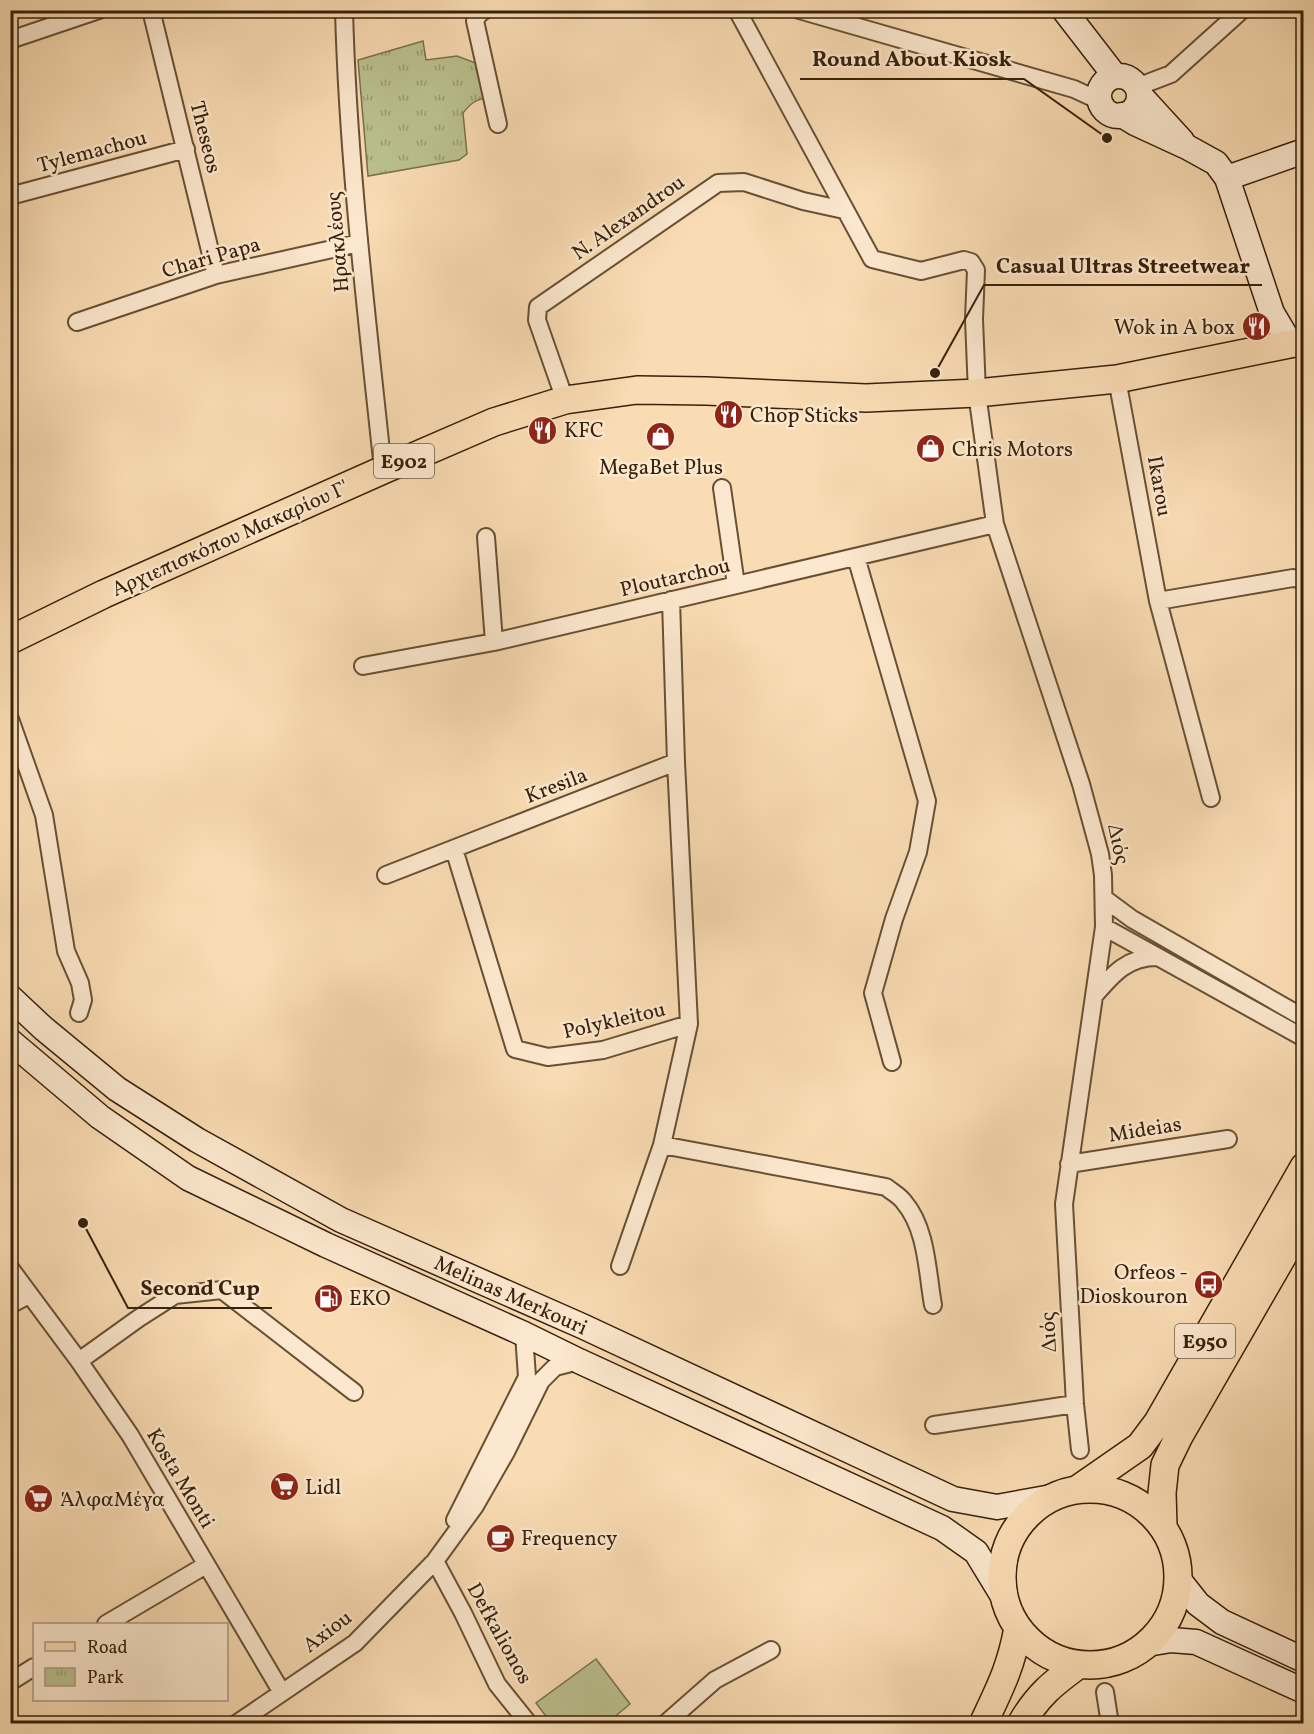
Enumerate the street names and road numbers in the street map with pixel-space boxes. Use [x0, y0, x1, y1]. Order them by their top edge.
street label: Theseos [182, 98, 227, 177]
street label: Tylemachou [34, 124, 150, 181]
street label: N. Alexandrou [567, 169, 691, 268]
street label: Ηρακλέους [320, 190, 357, 294]
street label: Chari Papa [159, 231, 264, 286]
road number: E902 [374, 444, 434, 478]
street label: Ikarou [1139, 454, 1178, 519]
street label: Αρχιεπισκόπου Μακαρίου Γ' [107, 474, 354, 605]
street label: Ploutarchou [617, 552, 733, 605]
street label: Kresila [521, 761, 592, 812]
street label: Διός [1099, 821, 1136, 867]
street label: Polykleitou [560, 996, 669, 1047]
street label: Mideias [1107, 1110, 1184, 1151]
street label: Melinas Merkouri [429, 1250, 592, 1343]
street label: Διός [1034, 1311, 1065, 1353]
road number: E950 [1175, 1324, 1235, 1358]
street label: Kosta Monti [138, 1423, 221, 1534]
street label: Defkalionos [459, 1578, 538, 1690]
street label: Axiou [297, 1604, 359, 1660]

